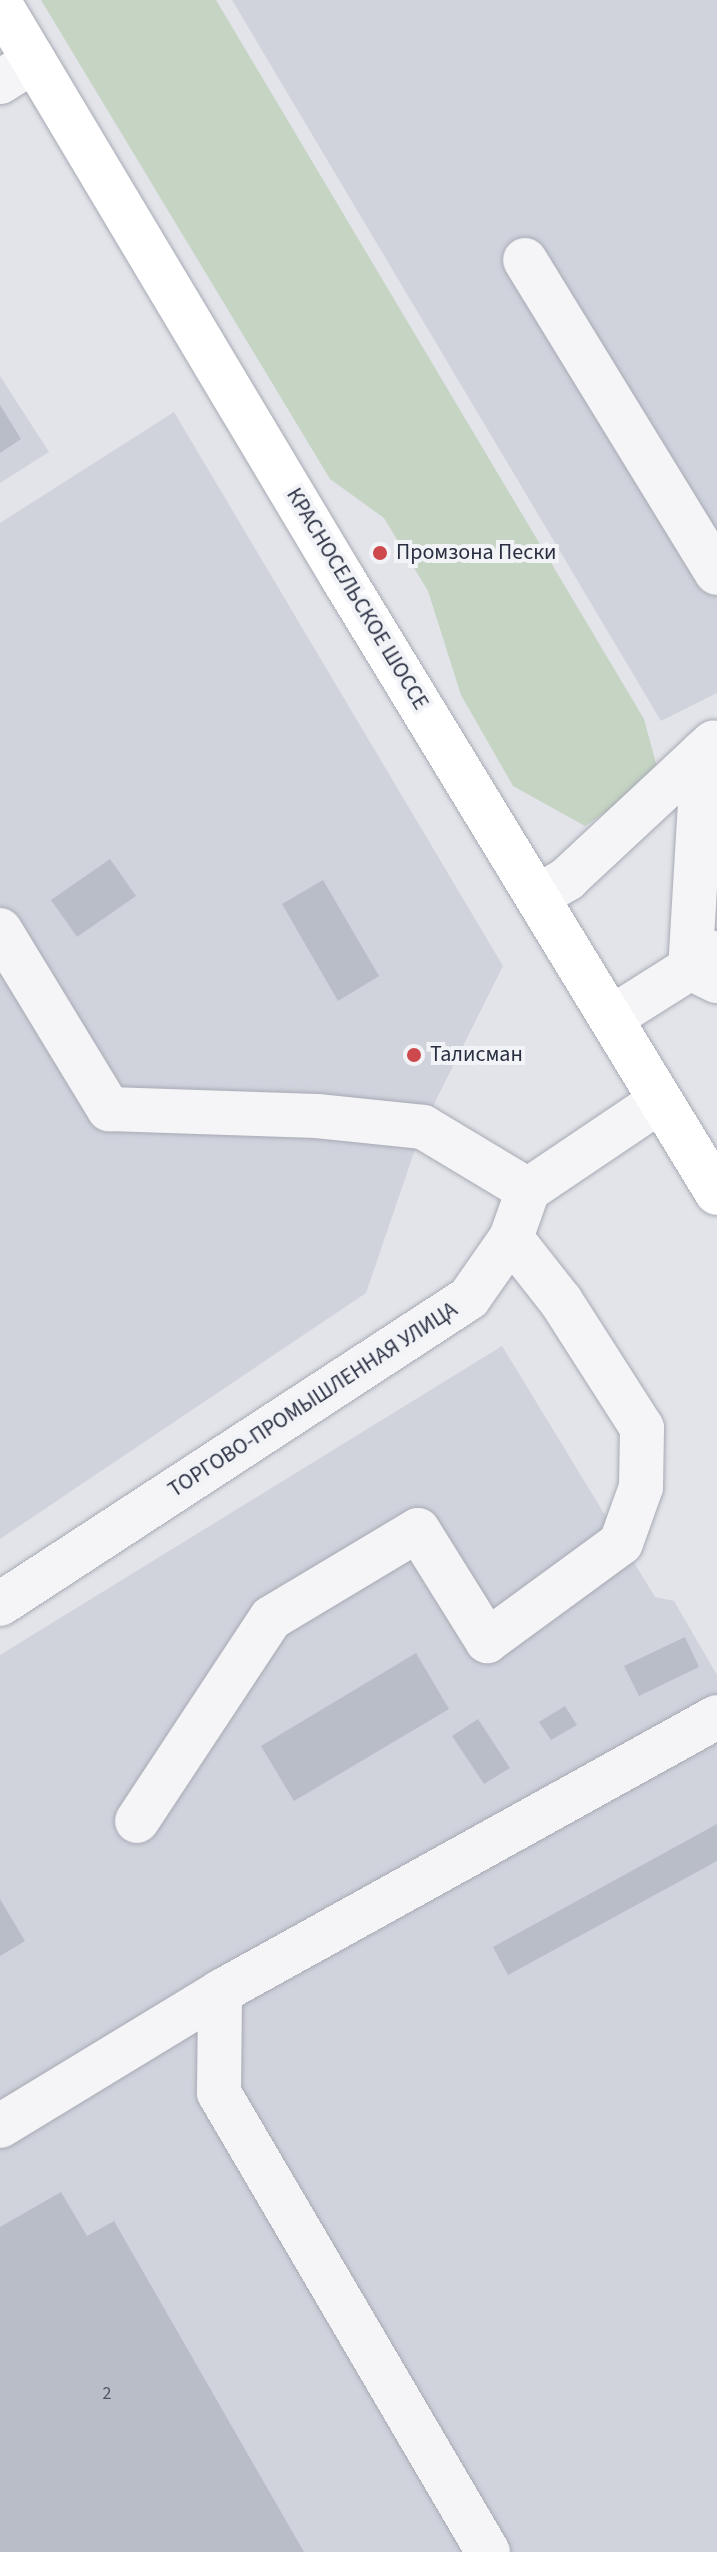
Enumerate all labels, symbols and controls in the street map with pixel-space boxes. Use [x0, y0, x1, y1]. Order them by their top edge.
street label: КРАСНОСЕЛЬСКОЕ ШОССЕ [280, 483, 434, 715]
place label: Промзона Пески [396, 540, 557, 566]
marker: Промзона Пески [371, 544, 389, 562]
place label: Талисман [430, 1042, 523, 1068]
marker: Талисман [405, 1046, 423, 1064]
street label: ТОРГОВО-ПРОМЫШЛЕННАЯ УЛИЦА [164, 1297, 462, 1503]
house number: 2 [103, 2383, 111, 2405]

